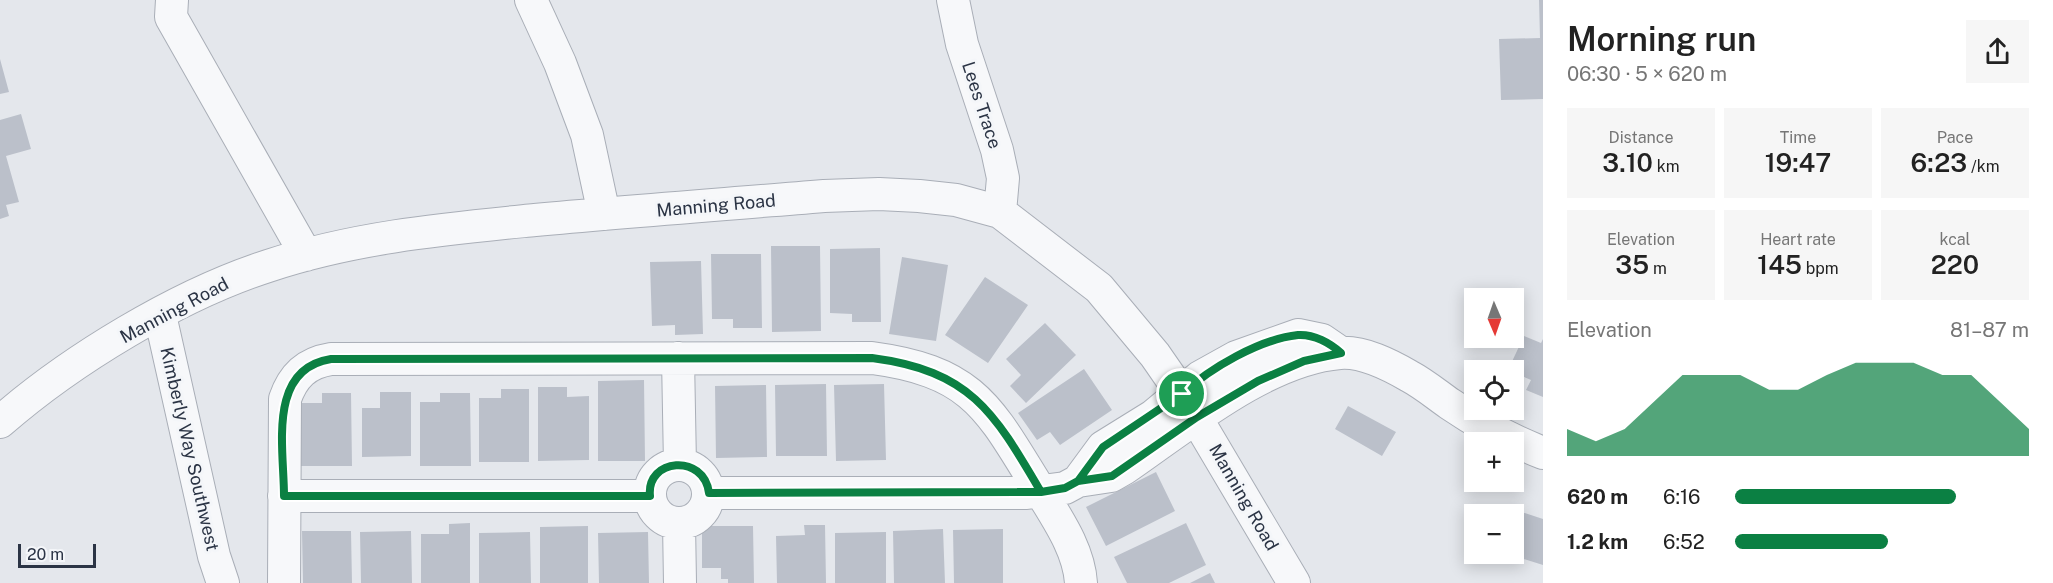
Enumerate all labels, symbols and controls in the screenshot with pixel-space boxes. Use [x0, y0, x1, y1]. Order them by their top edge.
text: Morning run [1567, 20, 1756, 58]
button: share [1966, 20, 2029, 83]
street label: Lees Trace [958, 59, 1006, 151]
text: 06:30 · 5 × 620 m [1567, 62, 1727, 86]
text: Distance [1609, 128, 1673, 147]
text: Time [1780, 128, 1816, 147]
text: Pace [1937, 128, 1973, 147]
text: 3.10 [1602, 147, 1653, 178]
text: 19:47 [1765, 147, 1831, 178]
text: 6:23 [1911, 147, 1967, 178]
text: km [1653, 157, 1680, 176]
text: /km [1967, 157, 1999, 176]
street label: Manning Road [655, 189, 777, 221]
text: Elevation [1607, 230, 1675, 249]
text: Heart rate [1760, 230, 1836, 249]
text: kcal [1940, 230, 1970, 249]
text: 35 [1615, 249, 1649, 280]
text: 145 [1757, 249, 1802, 280]
text: 220 [1931, 249, 1979, 280]
text: m [1649, 259, 1667, 278]
text: bpm [1802, 259, 1839, 278]
street label: Manning Road [116, 273, 232, 347]
north arrow [1464, 288, 1524, 348]
map controls [1464, 288, 1524, 564]
text: Elevation [1567, 318, 1652, 342]
text: 81–87 m [1950, 318, 2029, 342]
street label: Kimberly Way Southwest [156, 345, 224, 553]
button: locate [1464, 360, 1524, 420]
pin [1156, 368, 1207, 419]
icon: arrive [1165, 377, 1198, 410]
button: + [1464, 432, 1524, 492]
street label: Manning Road [1205, 440, 1283, 554]
text: 620 m [1567, 485, 1628, 509]
text: 6:16 [1663, 485, 1701, 509]
button: − [1464, 504, 1524, 564]
text: 1.2 km [1567, 530, 1628, 554]
text: 6:52 [1663, 530, 1705, 554]
scale bar [18, 541, 96, 568]
text: 20 m [27, 545, 64, 564]

